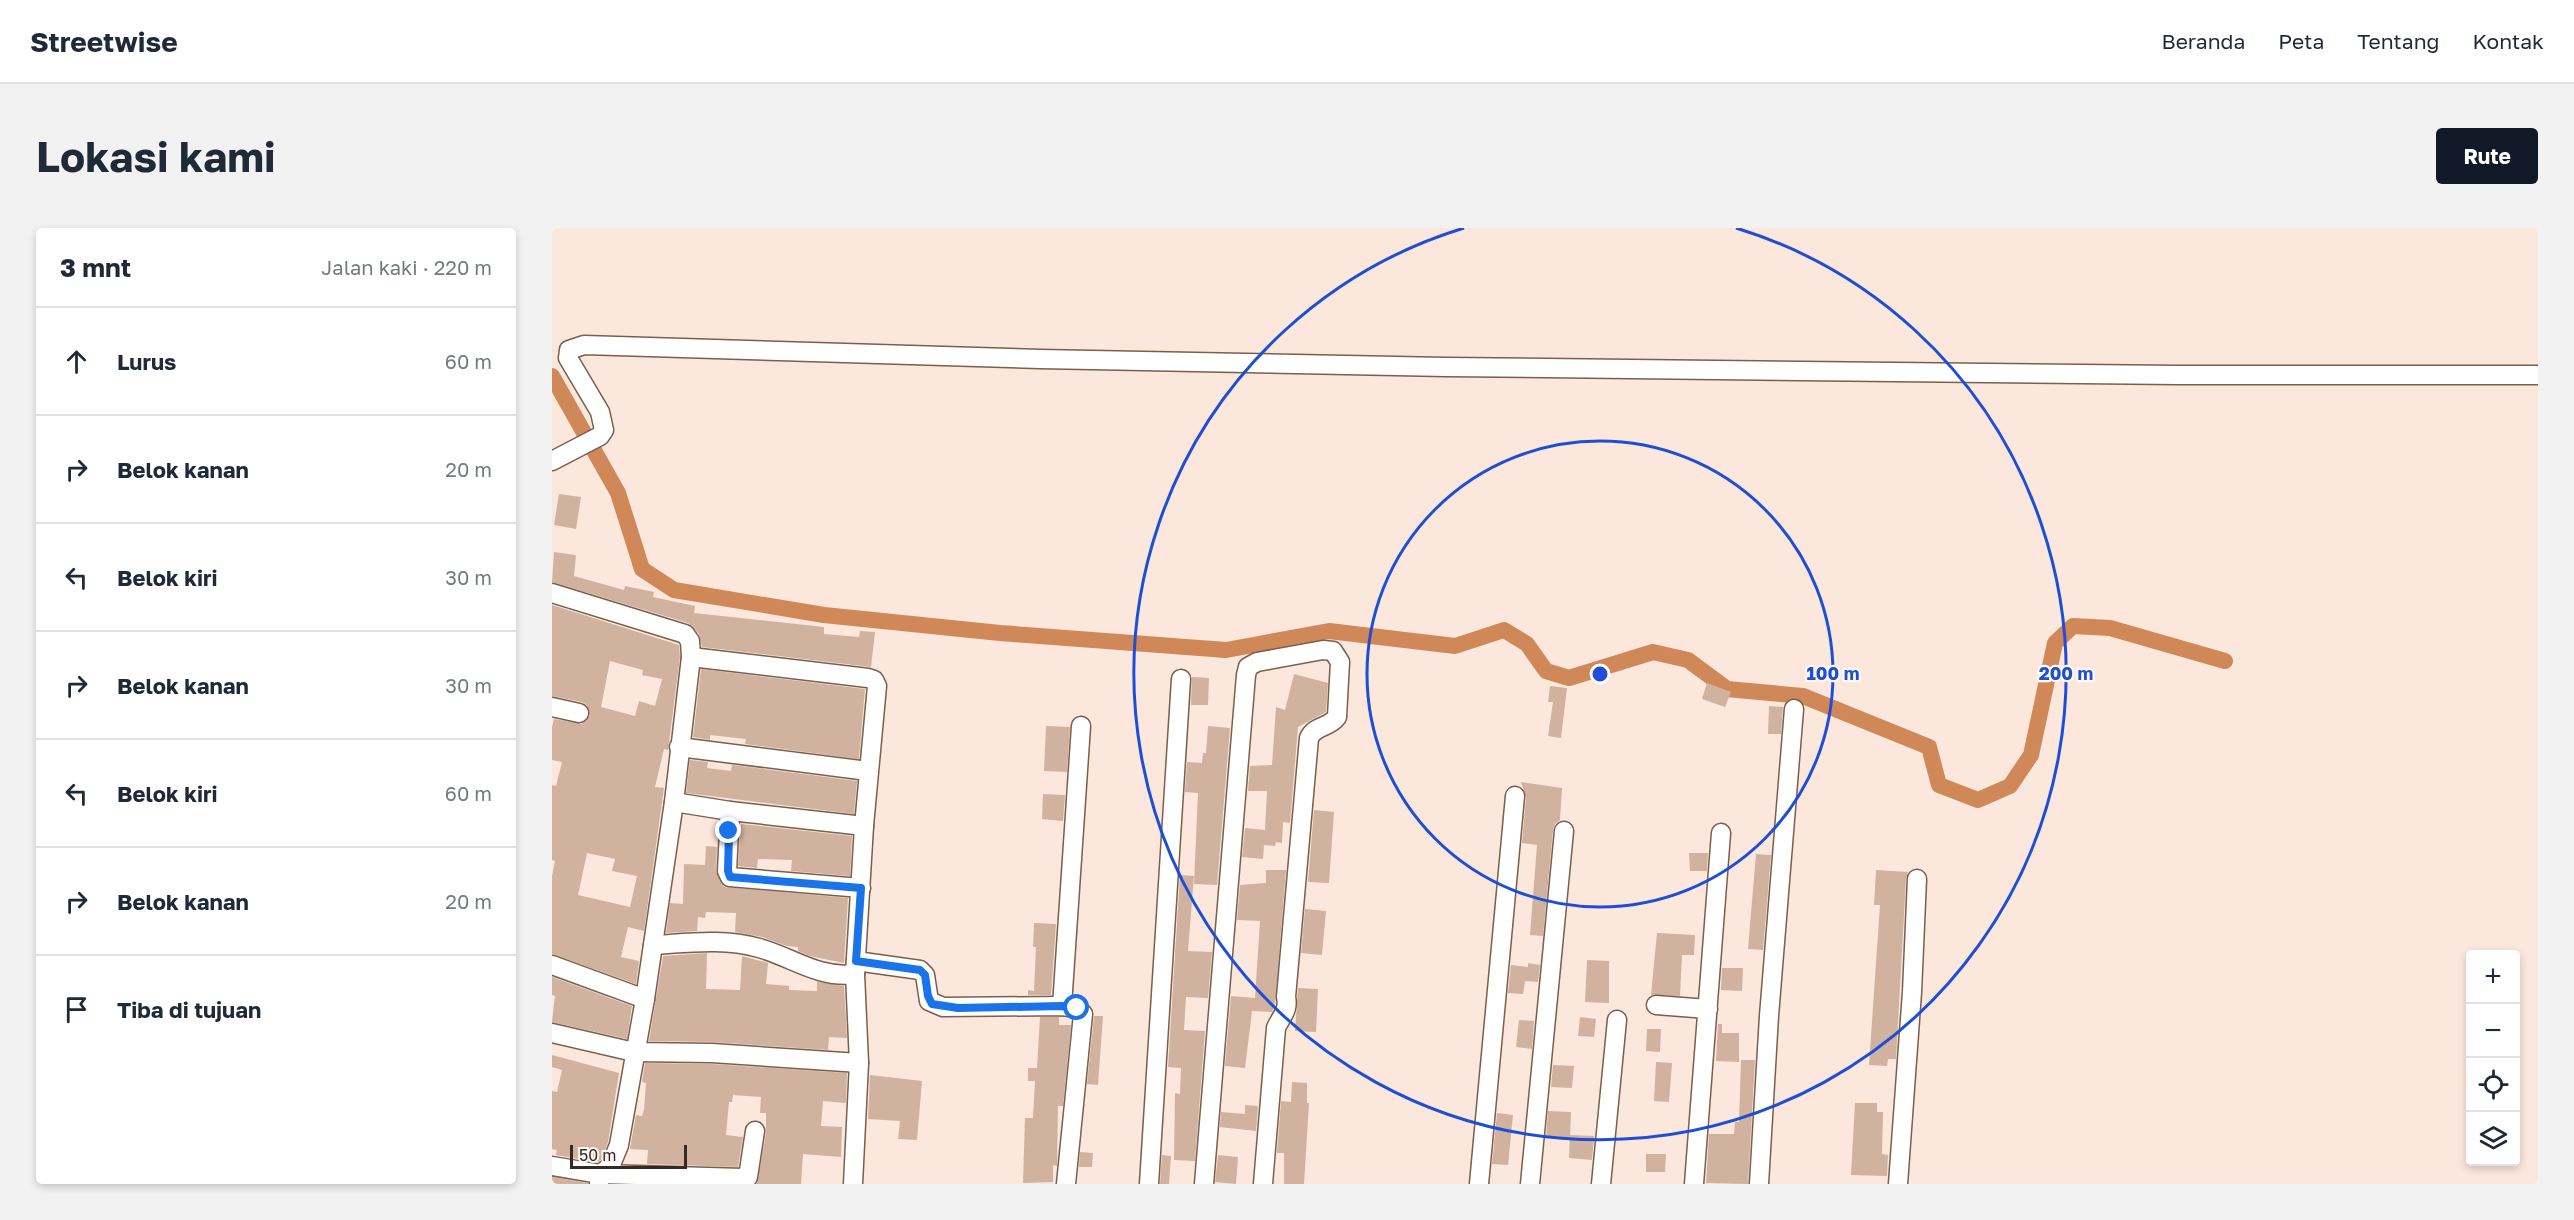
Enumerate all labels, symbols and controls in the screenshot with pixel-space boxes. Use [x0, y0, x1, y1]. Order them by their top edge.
text: Streetwise [30, 25, 178, 58]
text: Beranda [2162, 28, 2245, 54]
text: Peta [2278, 28, 2324, 54]
text: Tentang [2357, 28, 2439, 54]
text: Kontak [2472, 28, 2544, 54]
button: Rute [2436, 128, 2538, 184]
text: Lokasi kami [36, 131, 276, 181]
text: 3 mnt [60, 252, 131, 283]
text: Jalan kaki · 220 m [321, 255, 492, 279]
icon: ahead [60, 345, 93, 378]
text: Lurus [117, 348, 176, 375]
text: 60 m [445, 349, 492, 373]
icon: right [60, 453, 93, 486]
text: Belok kanan [117, 456, 249, 483]
text: 20 m [445, 457, 492, 481]
icon: left [60, 561, 93, 594]
text: Belok kiri [117, 564, 218, 591]
text: 30 m [445, 565, 492, 589]
text: 100 m [1807, 662, 1859, 684]
text: 200 m [2039, 662, 2093, 684]
centre of rings [1590, 664, 1610, 684]
icon: right [60, 669, 93, 702]
text: Belok kanan [117, 672, 249, 699]
text: 30 m [445, 673, 492, 697]
icon: left [60, 777, 93, 810]
text: Belok kiri [117, 780, 218, 807]
text: 60 m [445, 781, 492, 805]
route end [715, 817, 741, 843]
icon: right [60, 885, 93, 918]
text: Belok kanan [117, 888, 249, 915]
text: 20 m [445, 889, 492, 913]
map controls [2466, 950, 2520, 1166]
button: + [2466, 950, 2520, 1004]
icon: arrive [60, 993, 93, 1026]
route start [1063, 994, 1089, 1020]
text: Tiba di tujuan [117, 996, 261, 1023]
button: − [2466, 1004, 2520, 1058]
button: locate [2466, 1058, 2520, 1112]
button: layers [2466, 1112, 2520, 1166]
scale bar [570, 1142, 687, 1170]
text: 50 m [579, 1145, 616, 1165]

